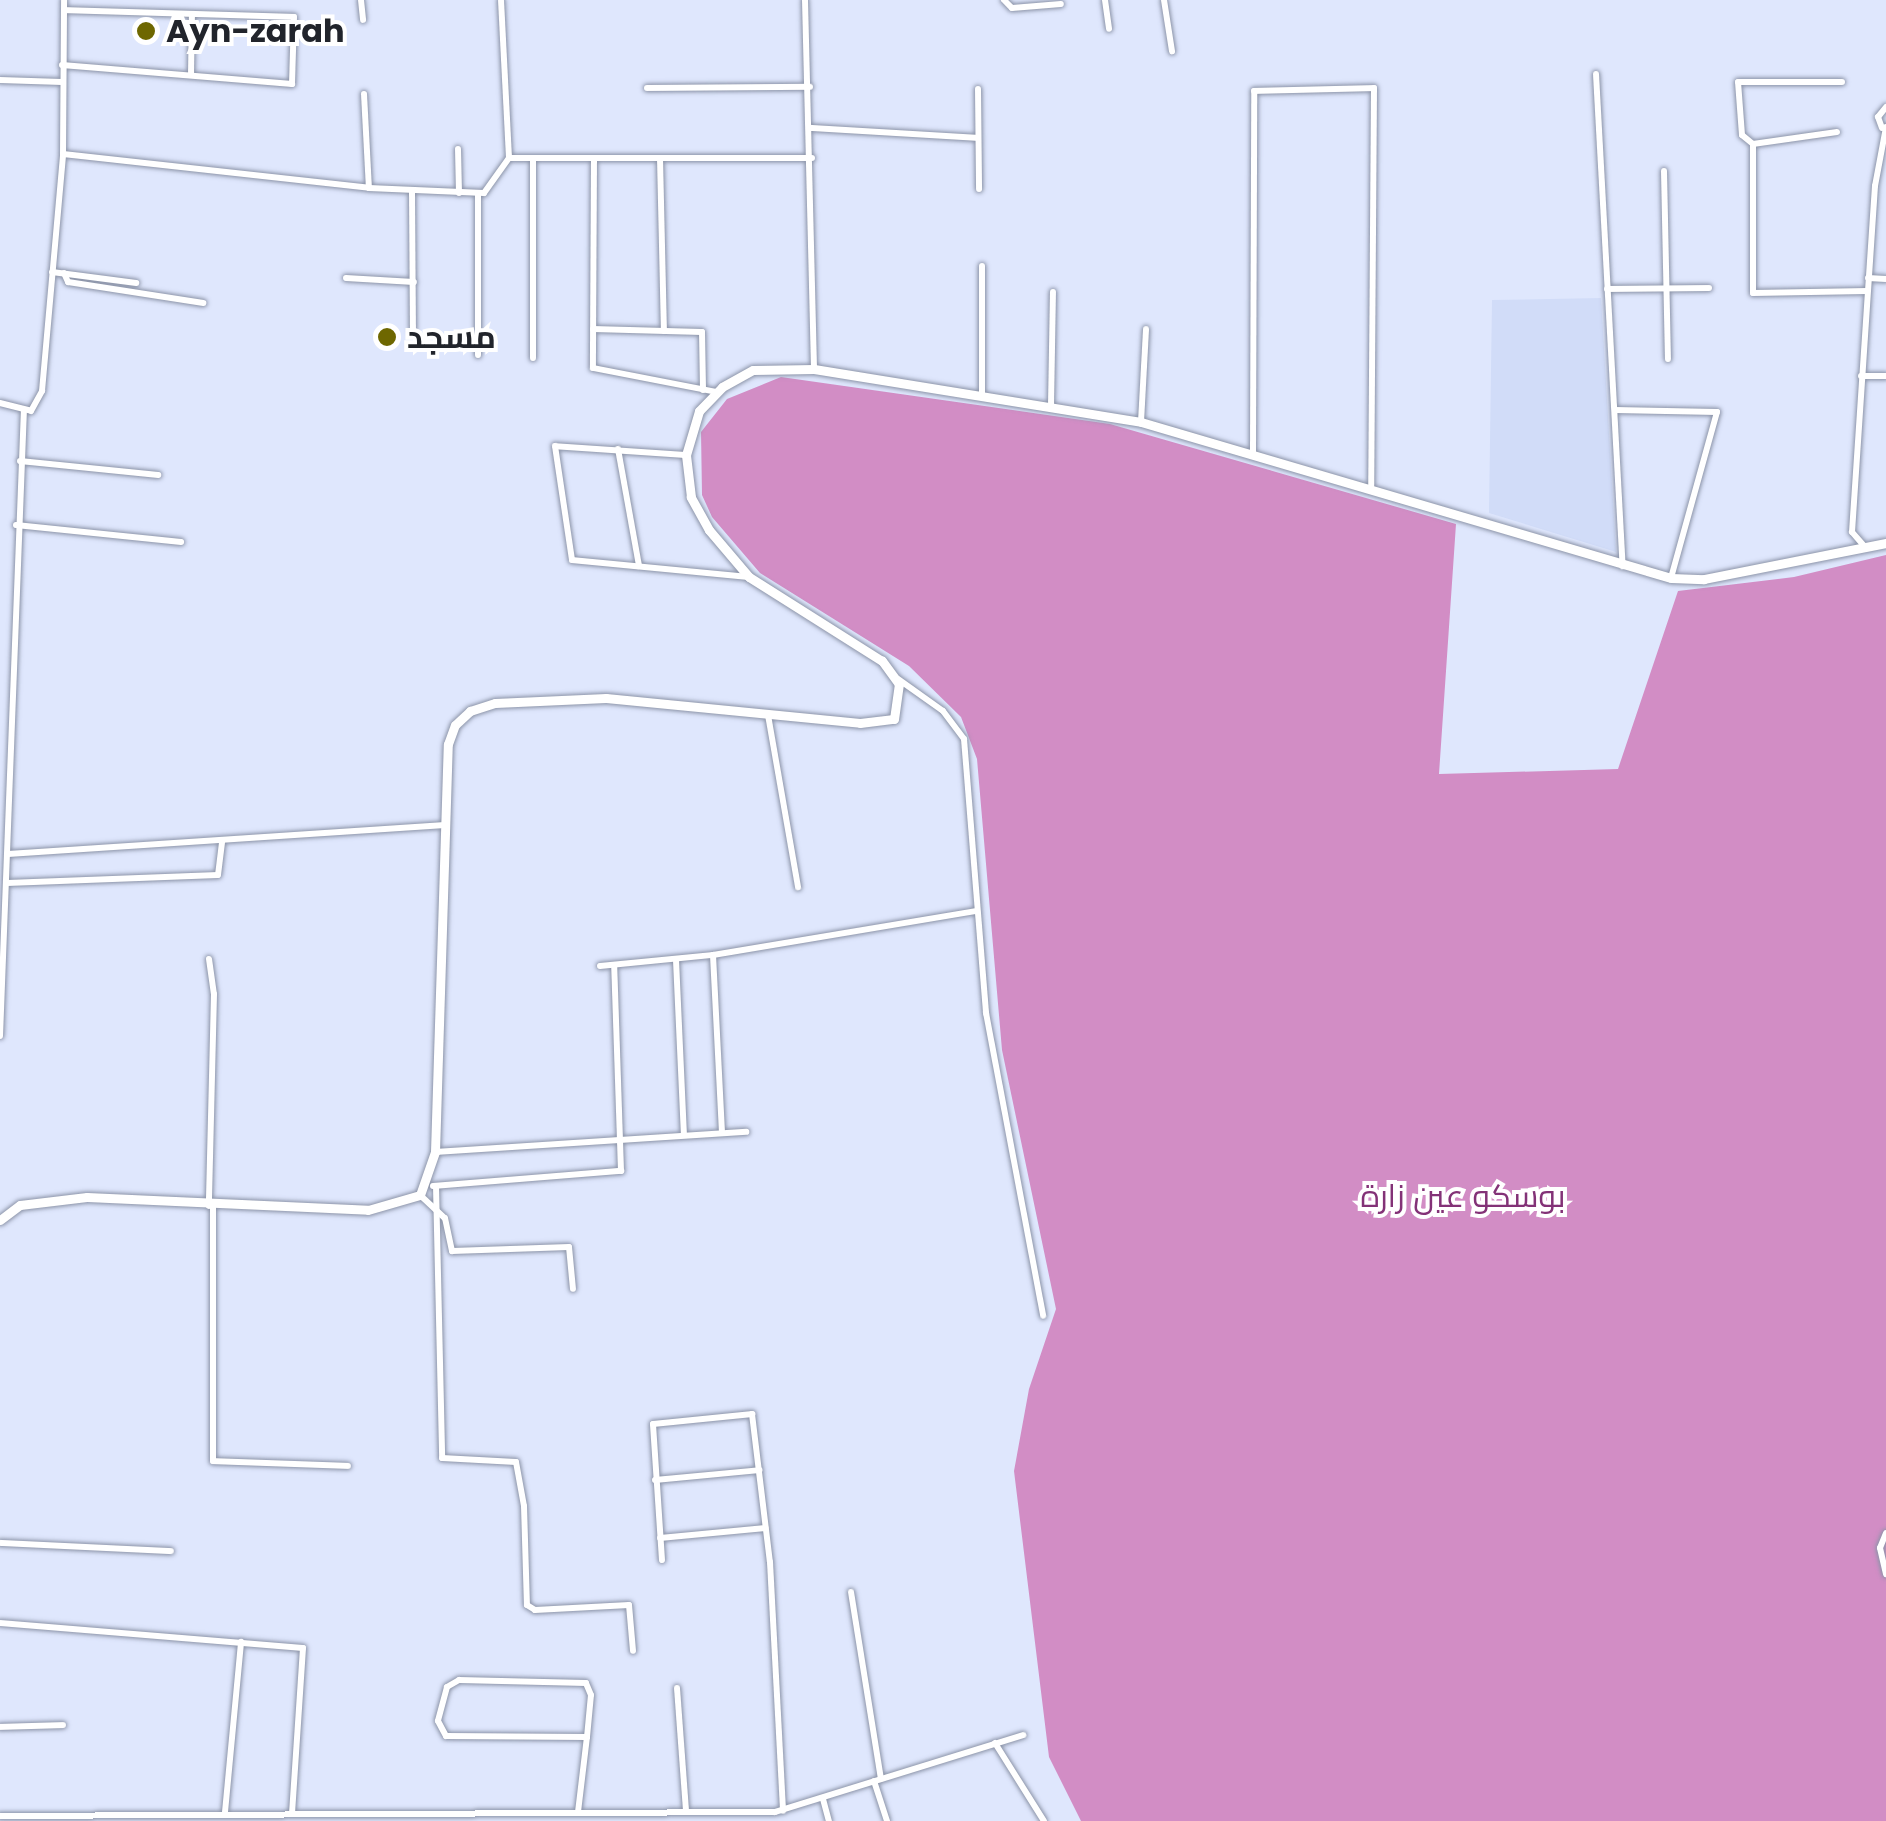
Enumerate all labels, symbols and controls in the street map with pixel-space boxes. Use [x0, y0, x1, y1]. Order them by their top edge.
place label: Ayn-zarah [166, 12, 345, 50]
marker: Ayn-zarah [135, 20, 157, 42]
place label: مسجد [407, 318, 496, 356]
marker: مسجد [376, 326, 398, 348]
park label: بوسكو عين زارة [1361, 1177, 1565, 1215]

